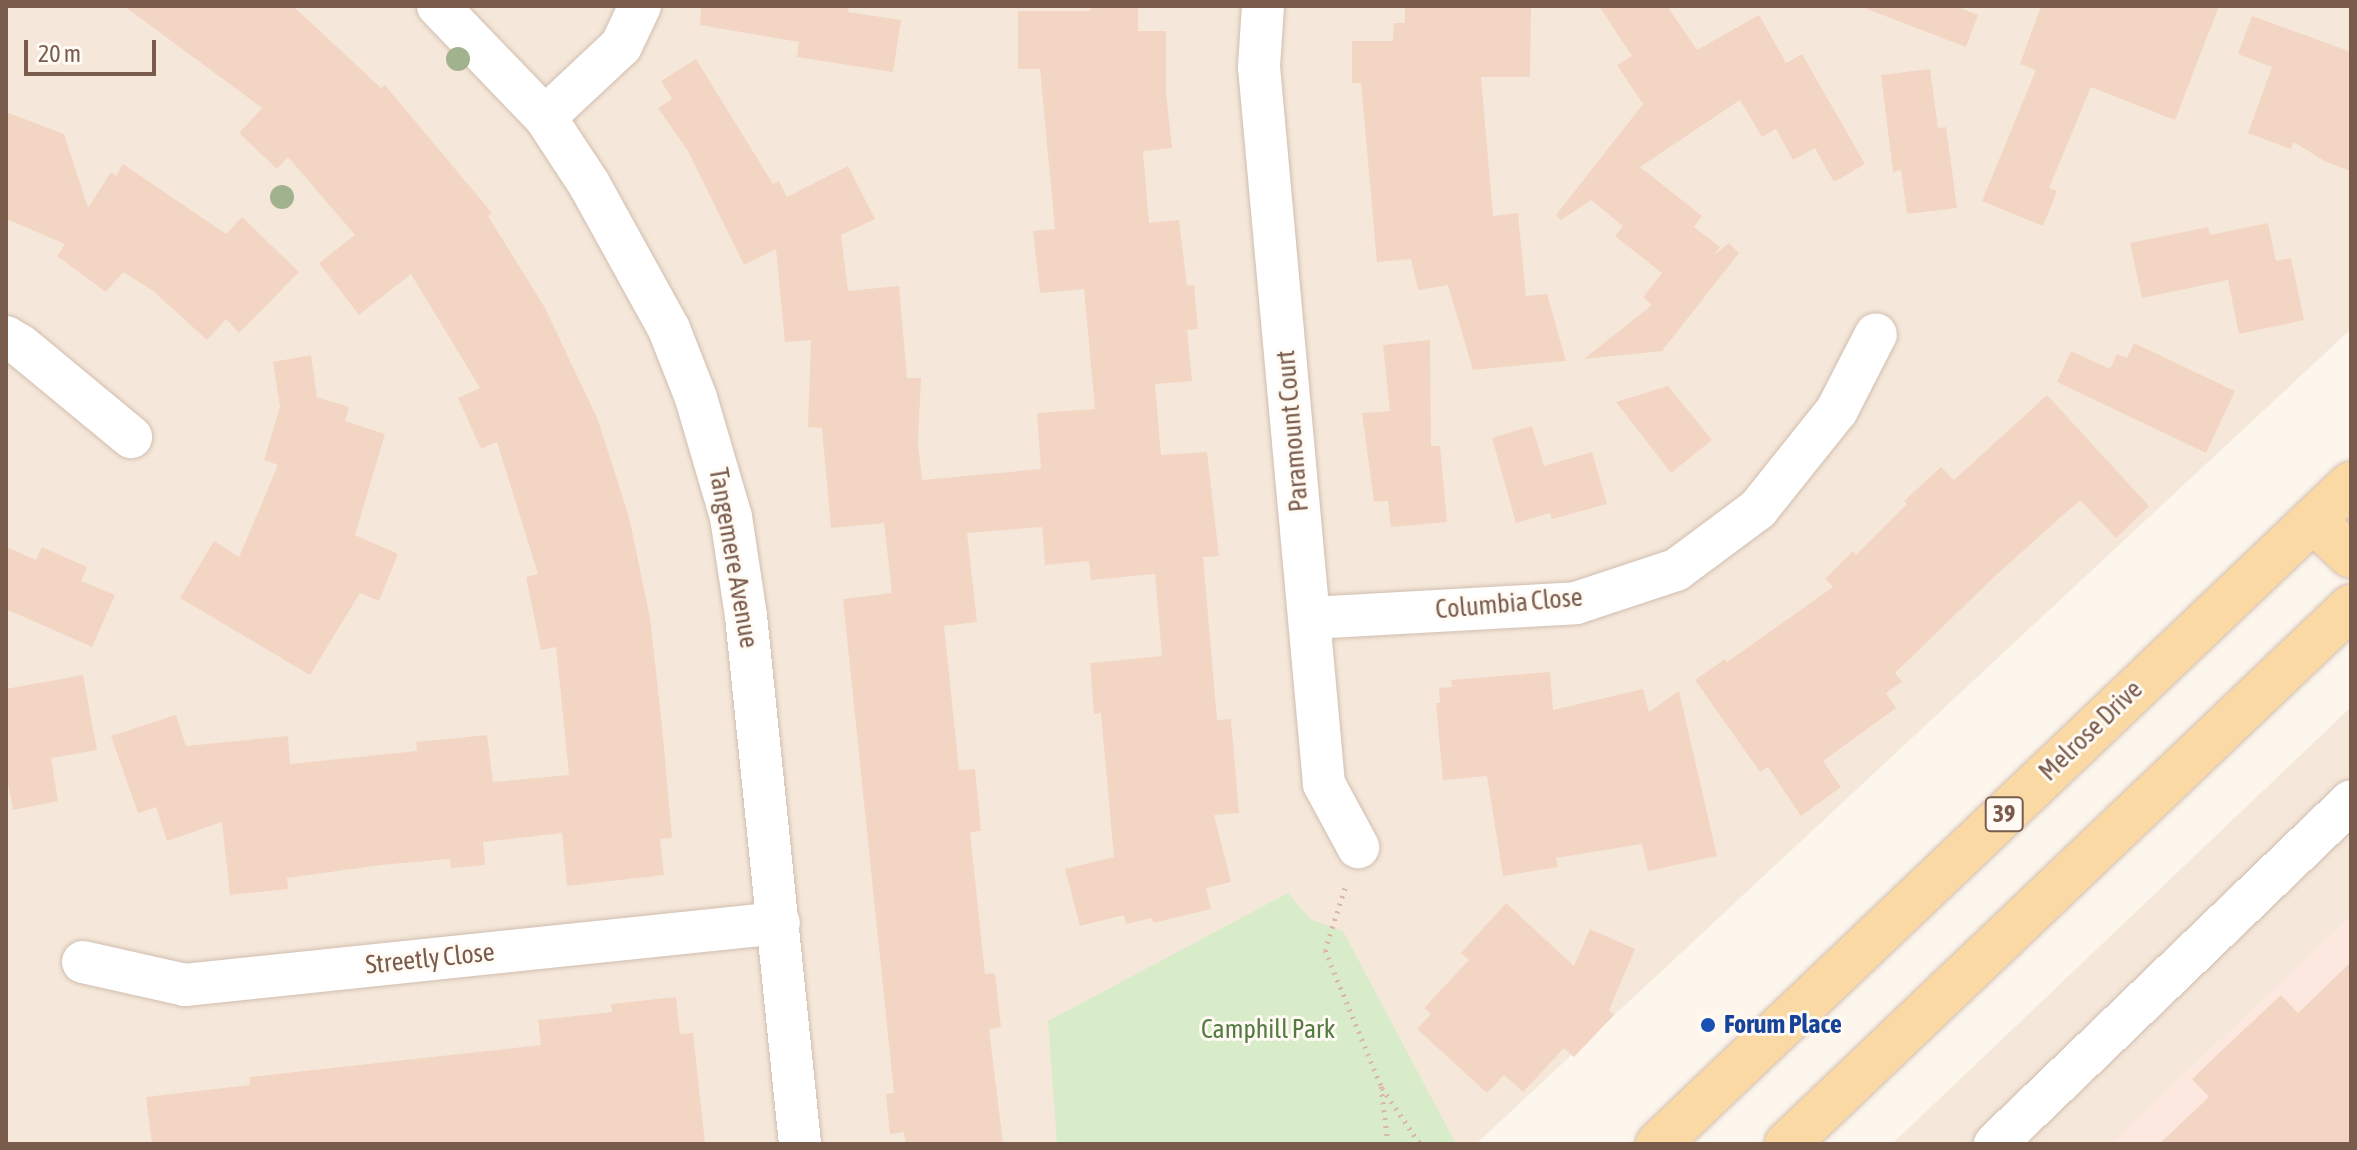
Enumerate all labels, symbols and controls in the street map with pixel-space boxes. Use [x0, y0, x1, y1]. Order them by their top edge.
scale bar [28, 24, 160, 74]
text: 20 m [38, 40, 81, 67]
street label: Paramount Court [1270, 349, 1316, 513]
street label: Tangemere Avenue [702, 466, 764, 650]
street label: Columbia Close [1434, 582, 1584, 626]
street label: Melrose Drive [2033, 674, 2149, 788]
road number: 39 [1984, 794, 2024, 834]
street label: Streetly Close [364, 937, 496, 981]
place label: Forum Place [1724, 1009, 1842, 1041]
park label: Camphill Park [1201, 1014, 1335, 1046]
marker: Forum Place [1699, 1016, 1717, 1034]

